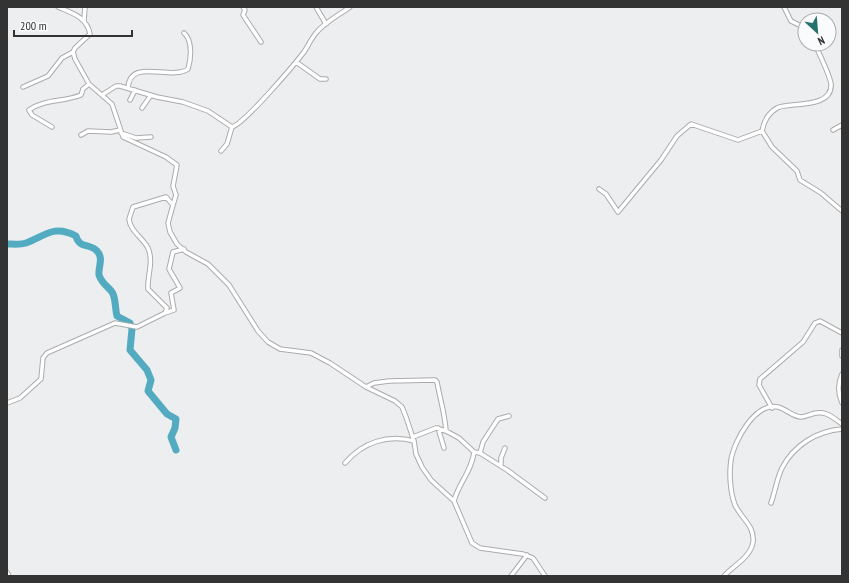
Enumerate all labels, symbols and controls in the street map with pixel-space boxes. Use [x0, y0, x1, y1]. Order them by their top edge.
scale bar [14, 12, 132, 38]
north arrow [797, 12, 837, 52]
text: 200 m [20, 18, 47, 33]
text: N [816, 33, 827, 49]

